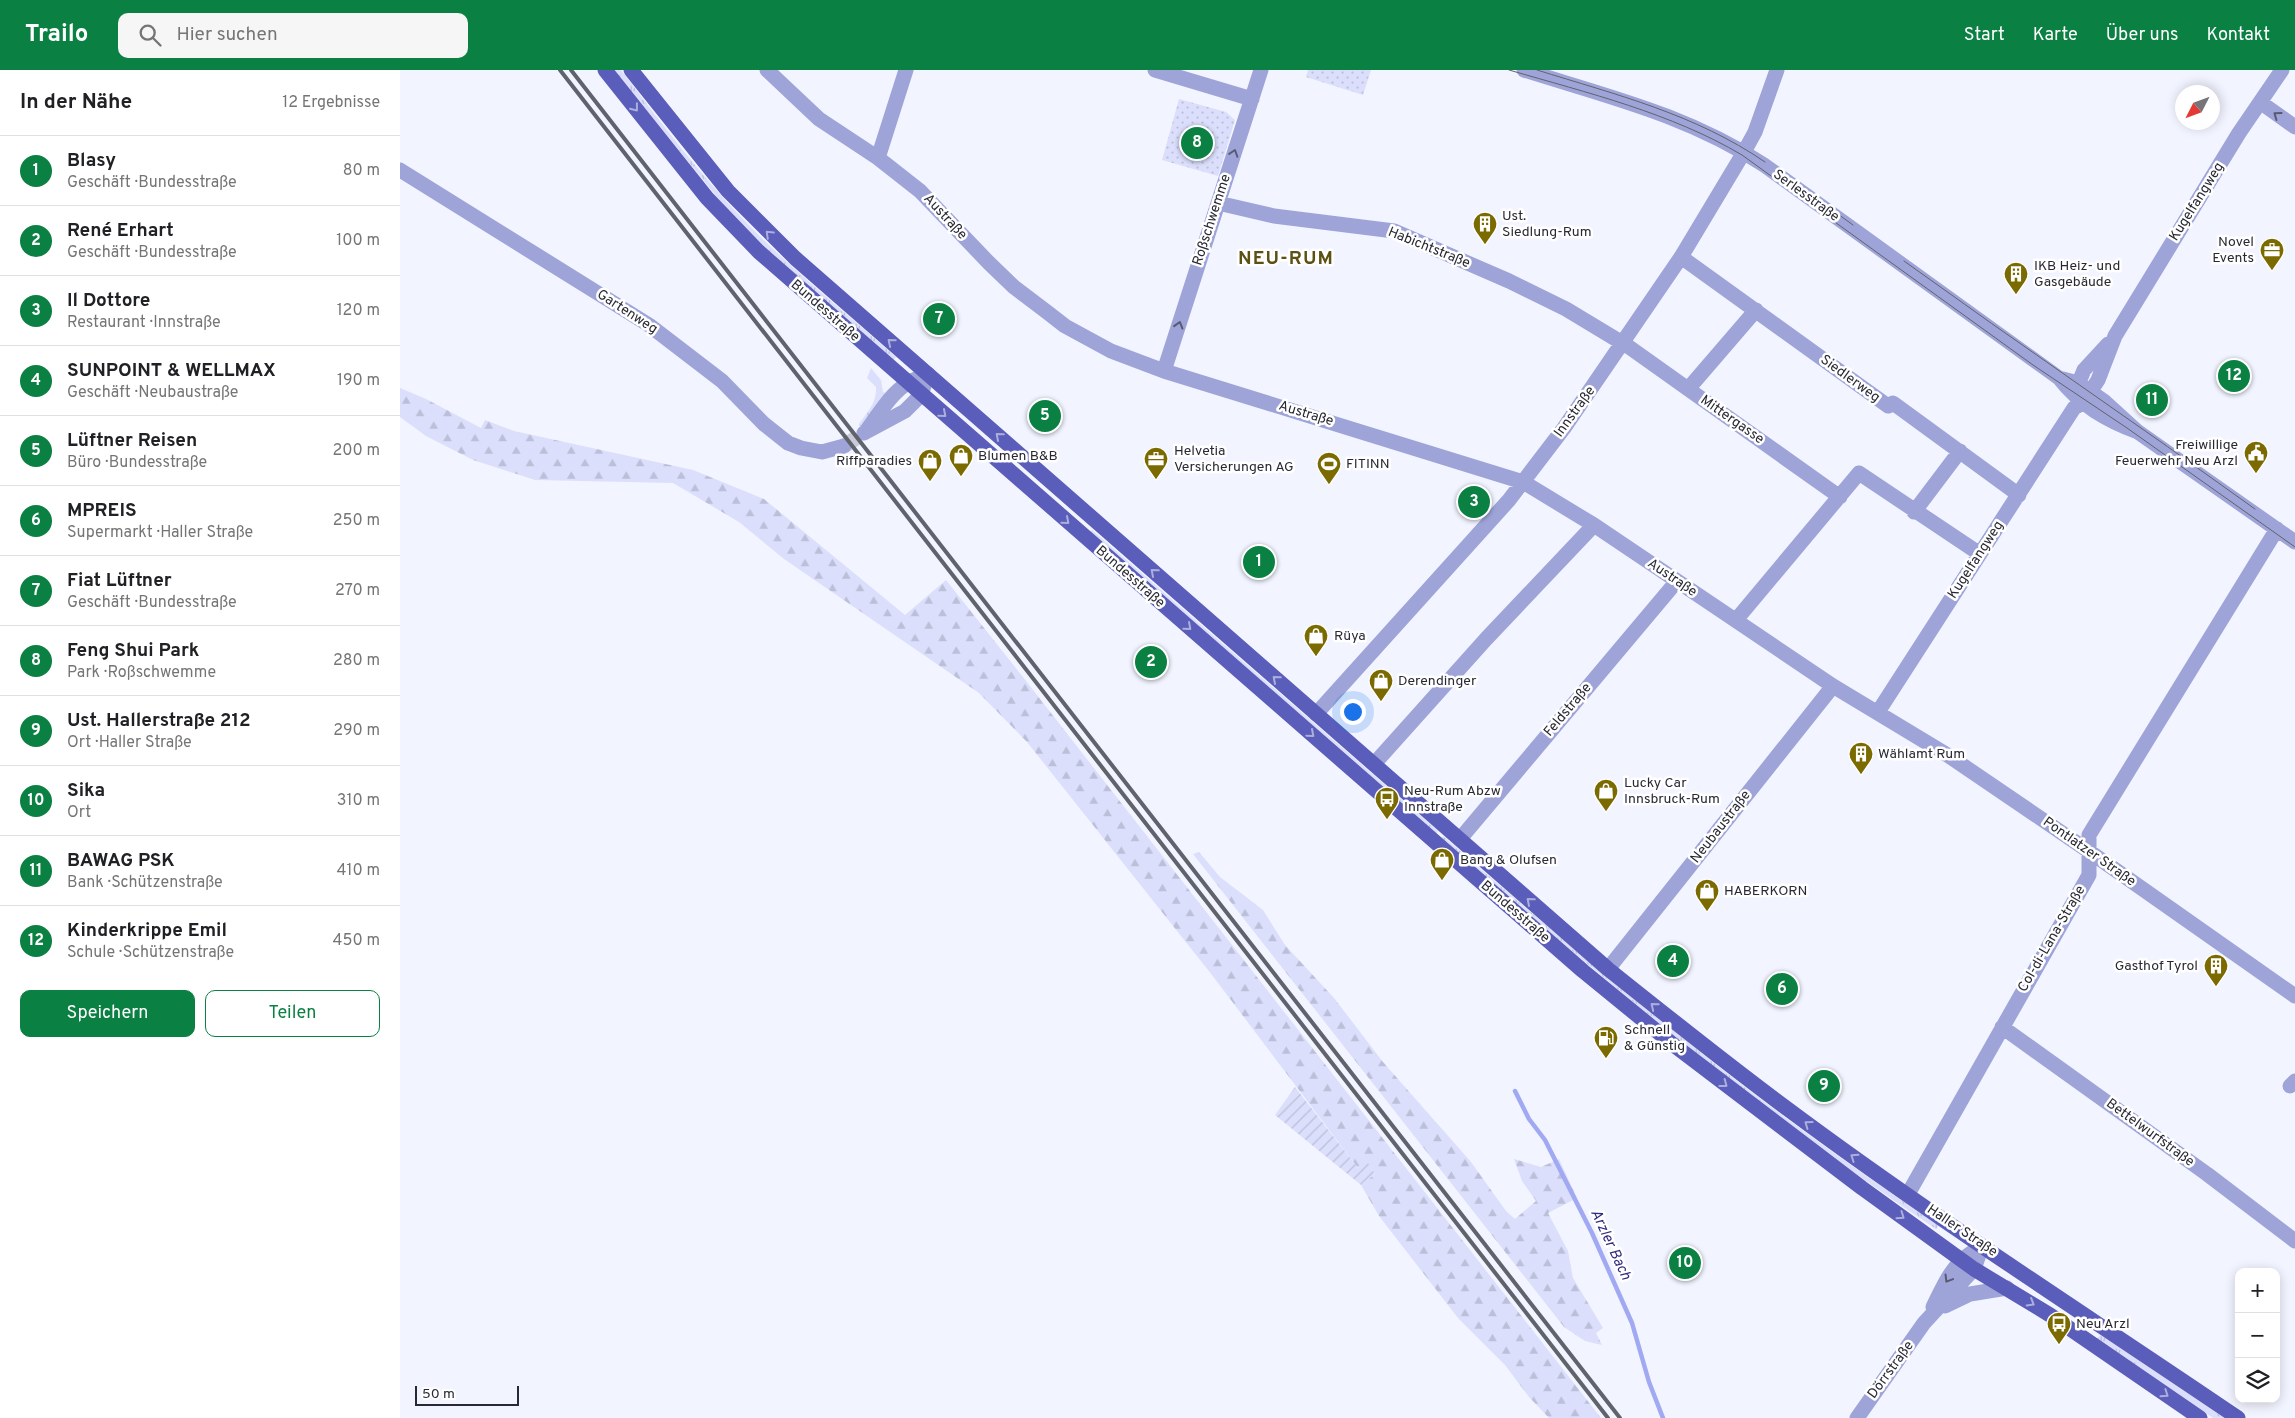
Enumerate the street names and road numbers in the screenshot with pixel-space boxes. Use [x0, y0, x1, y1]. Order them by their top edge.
street label: Kugelfangweg [2166, 159, 2228, 245]
street label: Serlesstraße [1770, 166, 1842, 226]
street label: Roßschwemme [1189, 172, 1235, 268]
street label: Austraße [920, 191, 970, 243]
street label: Habichtstraße [1385, 224, 1473, 272]
street label: Bundesstraße [787, 276, 863, 346]
street label: Gartenweg [593, 286, 661, 338]
street label: Siedlerweg [1817, 352, 1883, 406]
street label: Innstraße [1551, 383, 1599, 441]
street label: Mittergasse [1697, 392, 1767, 448]
street label: Austraße [1277, 398, 1335, 430]
street label: Kugelfangweg [1944, 518, 2008, 602]
street label: Bundesstraße [1092, 542, 1168, 612]
street label: Austraße [1644, 555, 1700, 601]
street label: Feldstraße [1541, 680, 1595, 740]
street label: Neubaustraße [1687, 787, 1755, 867]
street label: Pontlatzer Straße [2039, 814, 2139, 890]
street label: Bundesstraße [1477, 877, 1553, 947]
street label: Col-di-Lana-Straße [2015, 883, 2089, 995]
street label: Bettelwurfstraße [2103, 1095, 2197, 1171]
street label: Haller Straße [1924, 1201, 2000, 1261]
street label: Dörrstraße [1864, 1338, 1918, 1402]

